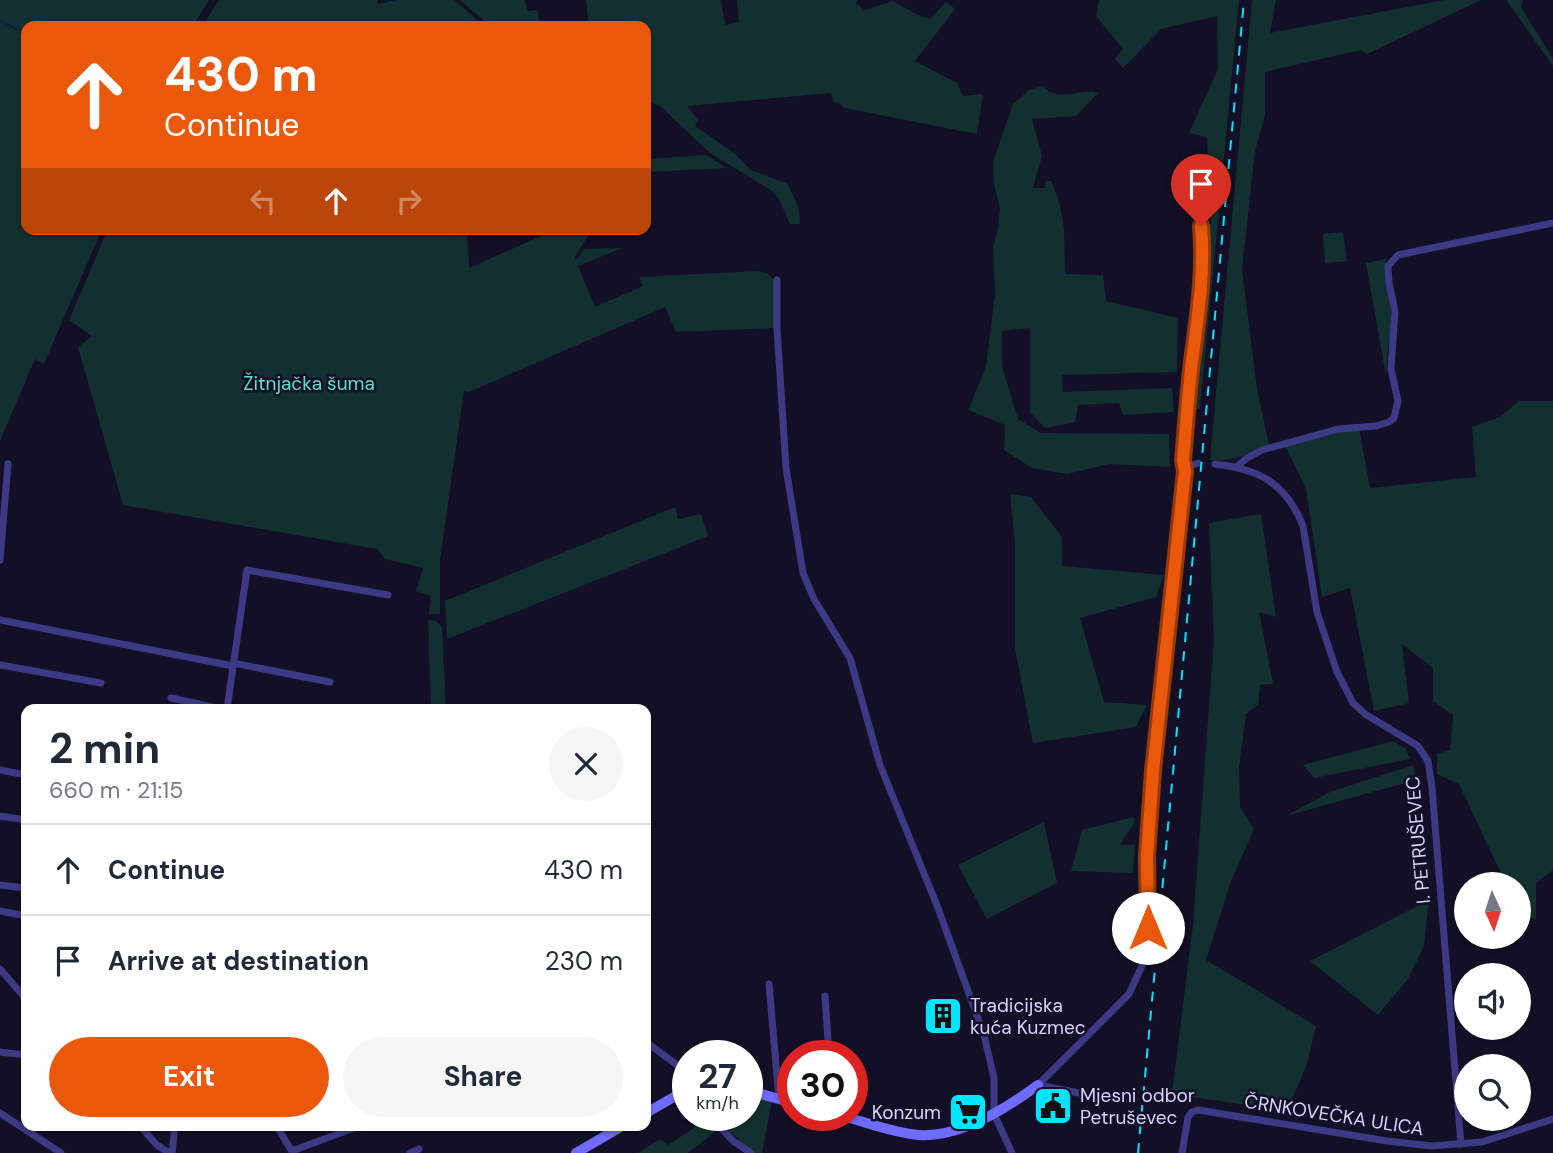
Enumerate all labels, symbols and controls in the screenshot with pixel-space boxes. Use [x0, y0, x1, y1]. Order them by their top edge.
text: 430 m [164, 42, 318, 106]
icon: ahead [49, 49, 140, 140]
text: Continue [164, 104, 299, 146]
pin [1171, 154, 1231, 226]
icon: arrive [1182, 165, 1220, 203]
icon: left [244, 182, 282, 220]
icon: ahead [317, 182, 355, 220]
icon: right [390, 182, 428, 220]
park label: Žitnjačka šuma [243, 371, 375, 396]
text: 2 min [49, 721, 160, 776]
button: close [549, 727, 623, 801]
text: 660 m · 21:15 [49, 775, 183, 805]
street label: I. PETRUŠEVEC [1400, 775, 1436, 905]
icon: ahead [49, 851, 87, 889]
text: Continue [108, 853, 225, 887]
text: 430 m [544, 853, 623, 887]
north arrow [1454, 872, 1531, 948]
map controls [1454, 872, 1531, 1131]
position arrow [1111, 891, 1185, 965]
icon: arrive [49, 942, 87, 980]
text: Arrive at destination [108, 944, 369, 978]
text: 230 m [545, 944, 623, 978]
button: sound [1454, 963, 1531, 1040]
place label: Tradicijska kuća Kuzmec [970, 993, 1086, 1040]
building icon: Tradicijska kuća Kuzmec [922, 995, 964, 1037]
button: Exit [49, 1037, 329, 1117]
button: Share [343, 1037, 623, 1117]
speed limit sign: 30 [777, 1040, 868, 1131]
text: 27 [698, 1053, 737, 1099]
button: search [1454, 1054, 1531, 1131]
place label: Mjesni odbor Petruševec [1080, 1083, 1195, 1130]
public building icon: Mjesni odbor Petruševec [1032, 1085, 1074, 1127]
street label: ČRNKOVEČKA ULICA [1243, 1088, 1426, 1142]
text: km/h [696, 1091, 739, 1115]
supermarket icon: Konzum [947, 1091, 989, 1133]
place label: Konzum [872, 1100, 941, 1125]

